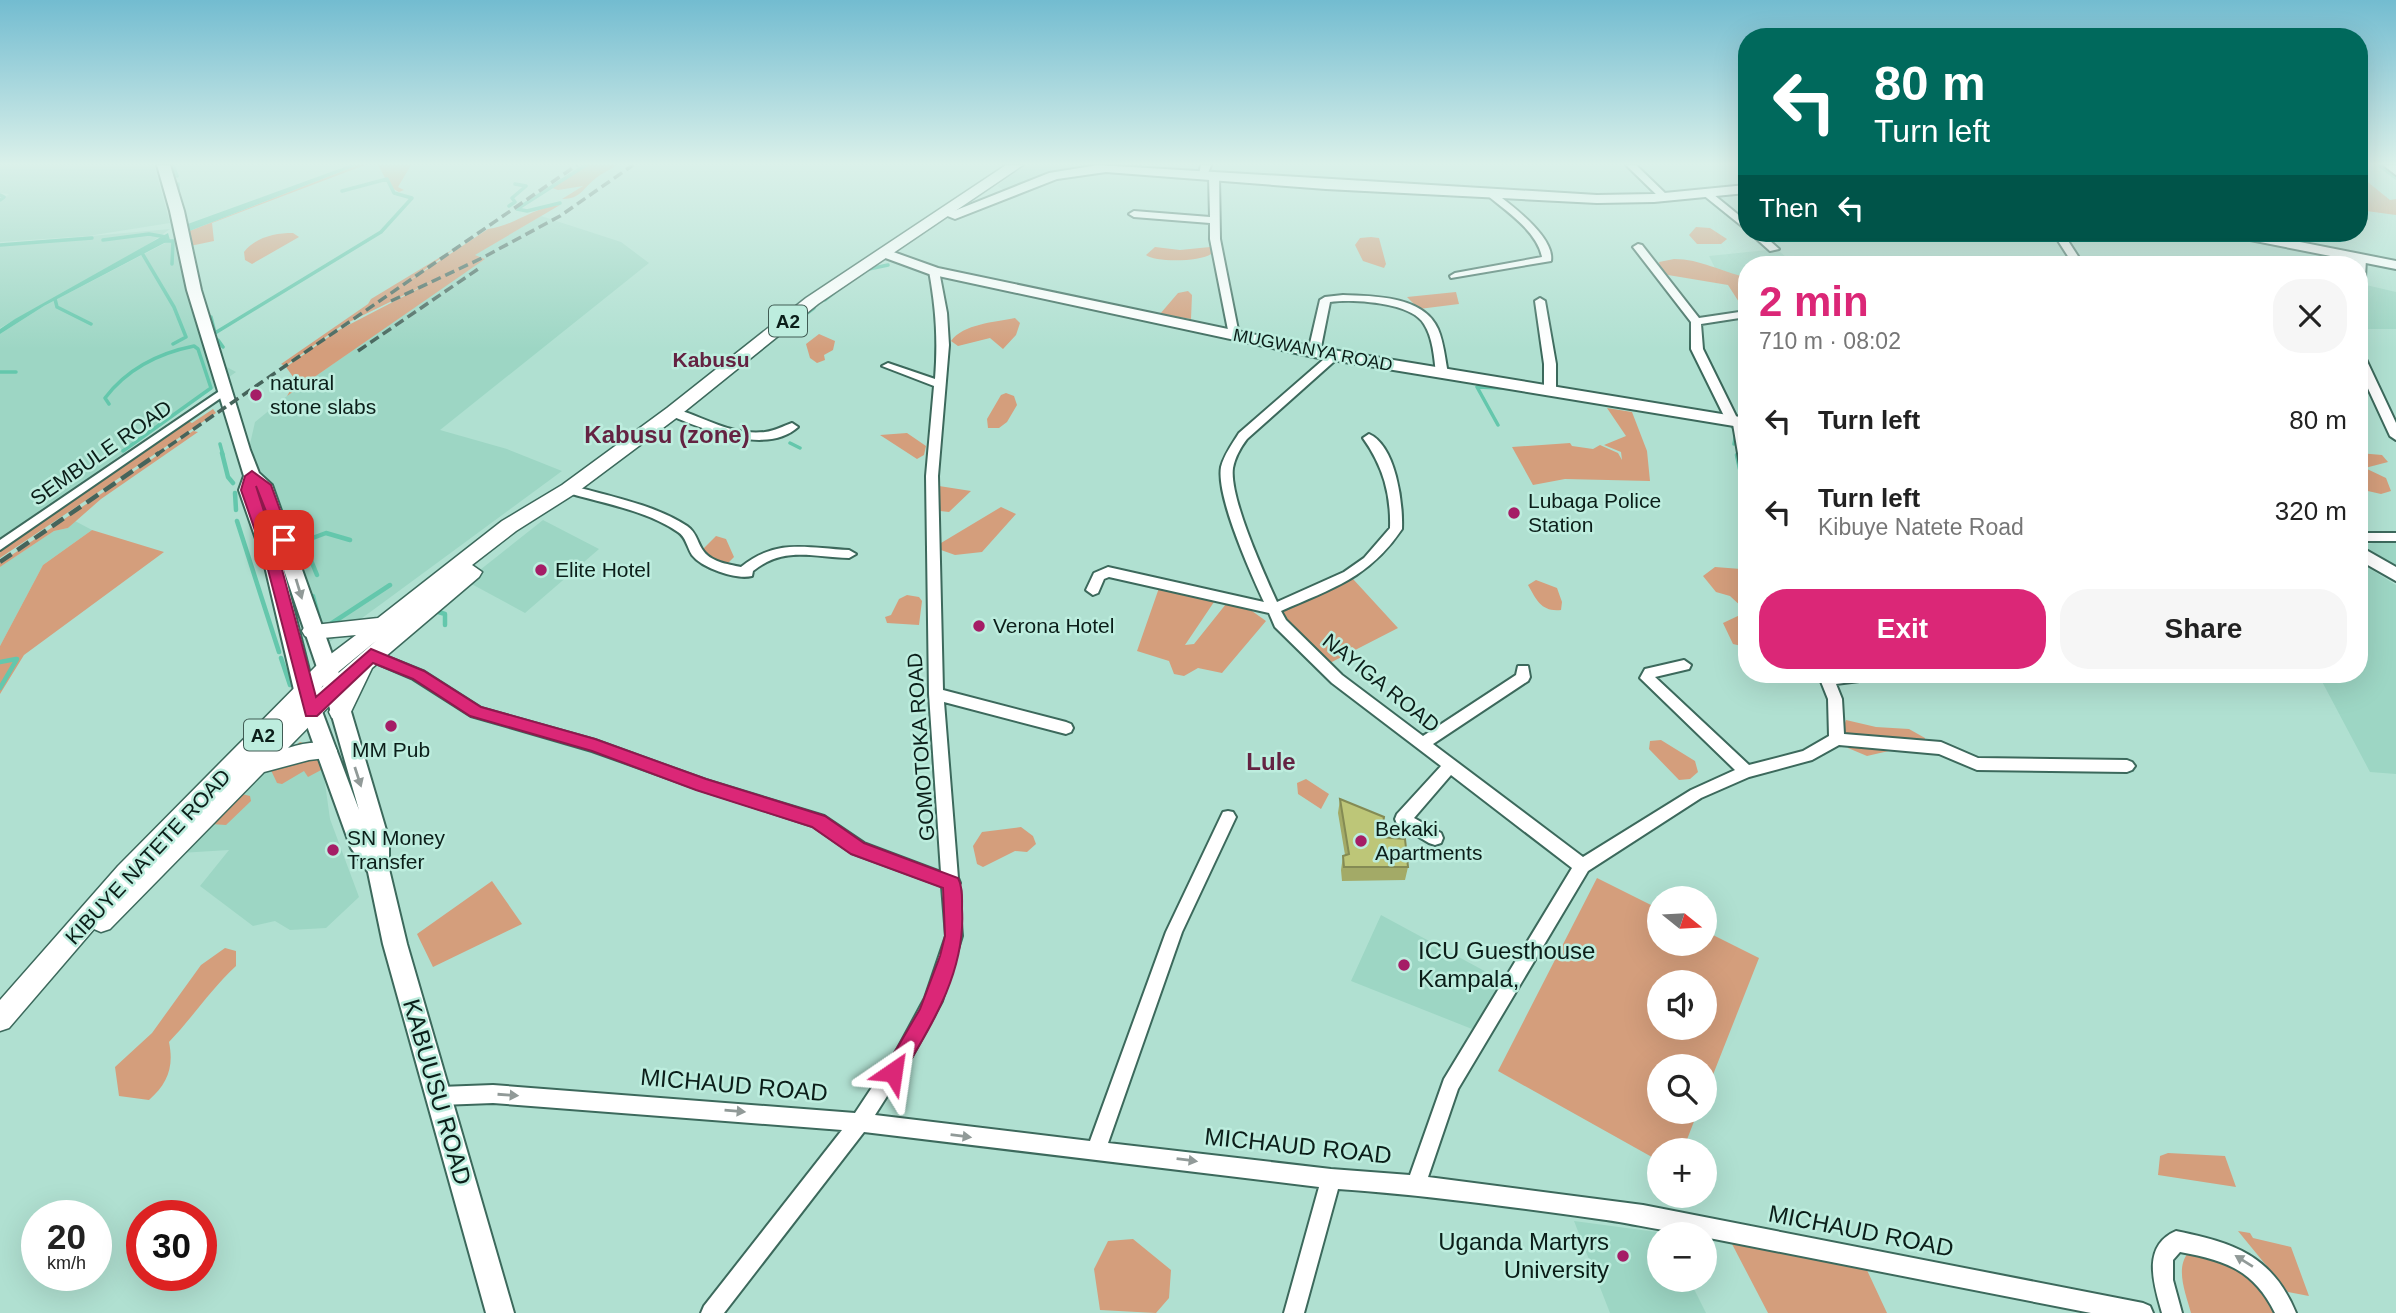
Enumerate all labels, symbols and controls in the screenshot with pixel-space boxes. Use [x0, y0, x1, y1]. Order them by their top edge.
icon: left [1759, 56, 1850, 147]
text: 80 m [1874, 56, 1986, 110]
text: Turn left [1874, 113, 1990, 149]
icon: left [1832, 189, 1870, 227]
text: Then [1759, 193, 1818, 223]
text: 2 min [1759, 278, 1869, 325]
button: close [2273, 279, 2347, 353]
road number: A2 [769, 306, 807, 336]
street label: MUGWANYA ROAD [1232, 325, 1394, 375]
text: 710 m · 08:02 [1759, 328, 1901, 354]
district label: Kabusu [672, 348, 750, 371]
place label: natural stone slabs [270, 371, 376, 418]
marker: natural stone slabs [248, 387, 264, 403]
street label: SEMBULE ROAD [26, 395, 176, 510]
icon: left [1759, 402, 1797, 440]
text: Turn left [1818, 405, 1920, 435]
text: 80 m [2289, 405, 2347, 435]
district label: Kabusu (zone) [584, 421, 750, 448]
text: Turn left [1818, 483, 1920, 513]
place label: Lubaga Police Station [1528, 489, 1661, 536]
icon: left [1759, 493, 1797, 531]
text: 320 m [2275, 496, 2347, 526]
marker: Lubaga Police Station [1506, 505, 1522, 521]
pin [254, 510, 314, 570]
text: Kibuye Natete Road [1818, 514, 2024, 540]
icon: arrive [265, 521, 303, 559]
place label: Elite Hotel [555, 558, 651, 581]
marker: Elite Hotel [533, 562, 549, 578]
one-way arrow [294, 579, 305, 600]
button: Exit [1759, 589, 2046, 669]
button: Share [2060, 589, 2347, 669]
place label: Verona Hotel [993, 614, 1114, 637]
marker: Verona Hotel [971, 618, 987, 634]
street label: NAYIGA ROAD [1318, 629, 1444, 737]
street label: GOMOTOKA ROAD [902, 652, 939, 842]
marker: MM Pub [383, 718, 399, 734]
road number: A2 [244, 720, 282, 750]
place label: MM Pub [352, 738, 430, 761]
district label: Lule [1246, 748, 1296, 775]
street label: KIBUYE NATETE ROAD [61, 764, 235, 949]
one-way arrow [353, 767, 364, 788]
place label: Bekaki Apartments [1375, 817, 1482, 864]
place label: SN Money Transfer [347, 826, 446, 873]
marker: Bekaki Apartments [1353, 833, 1369, 849]
marker: SN Money Transfer [325, 842, 341, 858]
north arrow [1647, 886, 1717, 956]
map controls [1647, 886, 1717, 1292]
place label: ICU Guesthouse Kampala, [1418, 937, 1595, 992]
marker: ICU Guesthouse Kampala, [1396, 957, 1412, 973]
button: sound [1647, 970, 1717, 1040]
street label: KABUUSU ROAD [398, 996, 477, 1188]
position arrow [856, 1035, 930, 1109]
button: search [1647, 1054, 1717, 1124]
street label: MICHAUD ROAD [639, 1063, 829, 1106]
one-way arrow [497, 1090, 519, 1101]
one-way arrow [724, 1106, 746, 1117]
street label: MICHAUD ROAD [1203, 1122, 1393, 1169]
one-way arrow [950, 1131, 972, 1142]
button: + [1647, 1138, 1717, 1208]
one-way arrow [1176, 1155, 1198, 1166]
street label: MICHAUD ROAD [1766, 1199, 1956, 1262]
speed limit sign: 30 [126, 1200, 217, 1291]
text: 20 [47, 1217, 86, 1256]
button: − [1647, 1222, 1717, 1292]
place label: Uganda Martyrs University [1438, 1228, 1609, 1283]
marker: Uganda Martyrs University [1615, 1248, 1631, 1264]
text: km/h [47, 1253, 86, 1273]
one-way arrow [2235, 1254, 2254, 1267]

